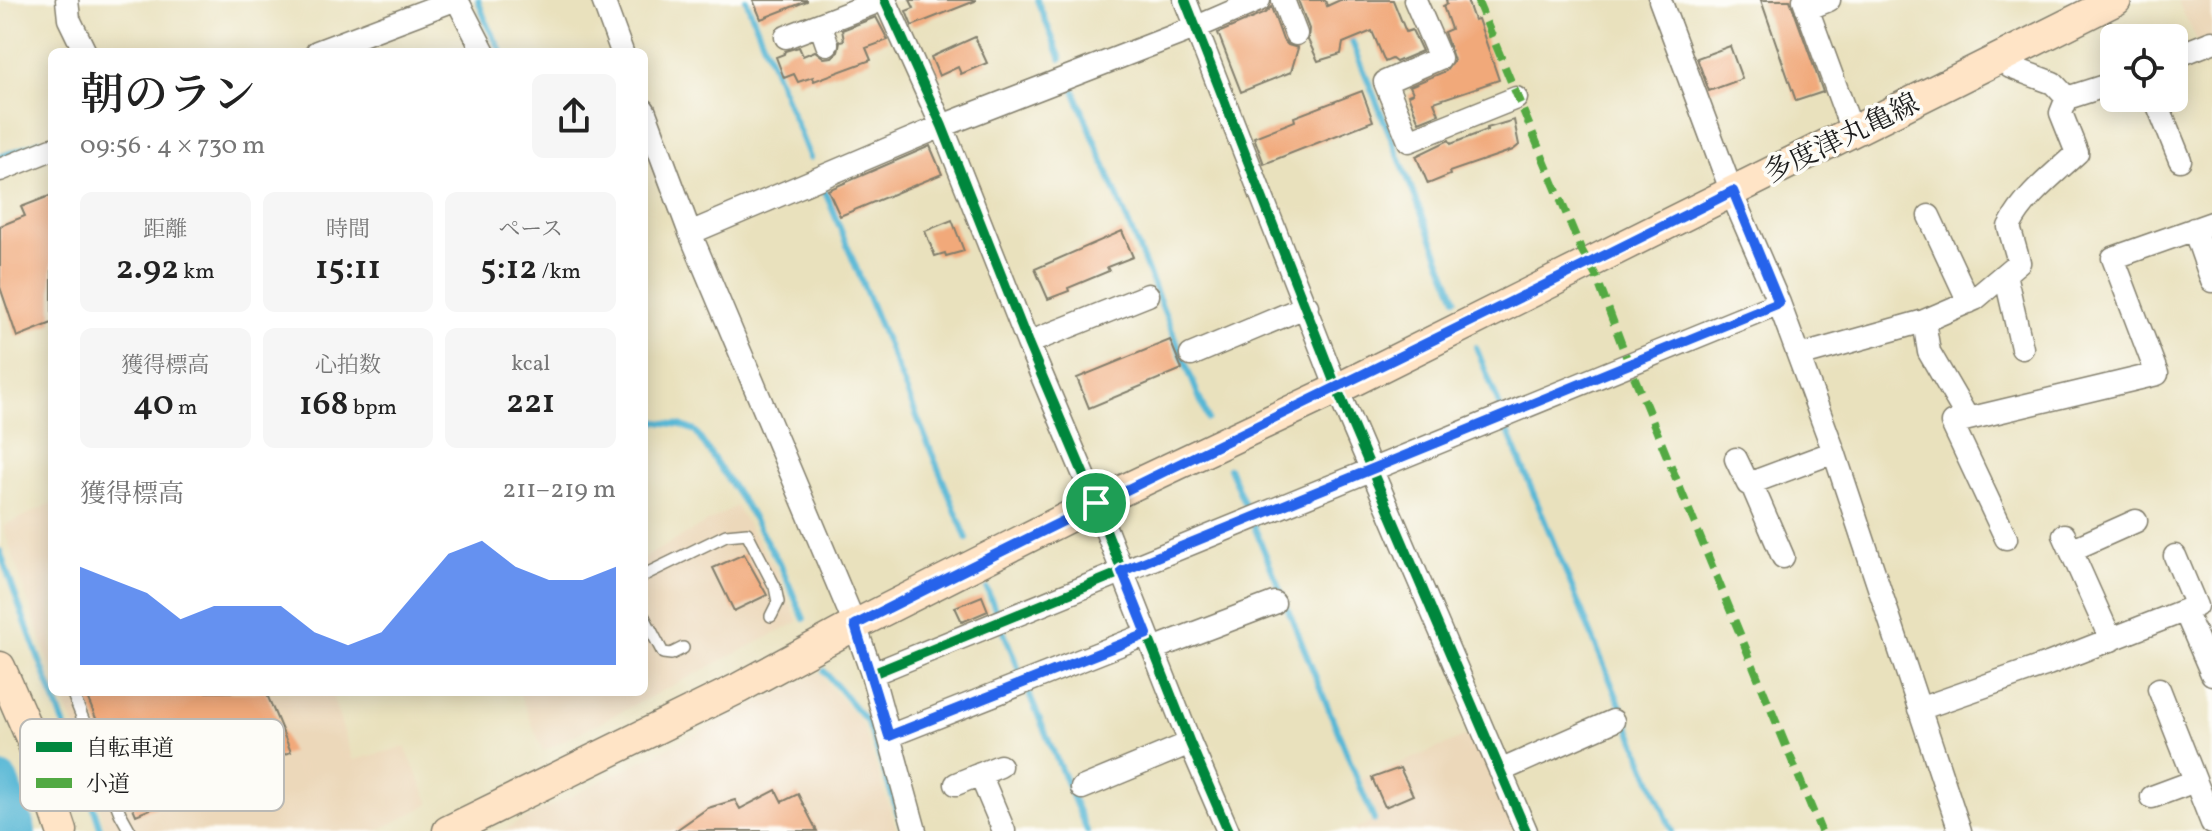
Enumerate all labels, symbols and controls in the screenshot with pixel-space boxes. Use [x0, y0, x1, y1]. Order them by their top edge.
map controls [2100, 24, 2188, 112]
button: locate [2100, 24, 2188, 112]
text: 朝のラン [80, 67, 256, 128]
button: share [532, 74, 616, 158]
street label: 多度津丸亀線 [1758, 85, 1926, 194]
text: 09:56 · 4 × 730 m [80, 128, 265, 164]
text: 距離 [143, 215, 187, 246]
text: 時間 [326, 215, 370, 246]
text: ペース [498, 215, 563, 246]
text: 2.92 [116, 246, 179, 293]
text: 15:11 [315, 246, 381, 293]
text: 5:12 [480, 246, 537, 293]
text: km [179, 257, 215, 288]
text: /km [537, 257, 581, 288]
text: kcal [511, 349, 550, 380]
text: 獲得標高 [121, 351, 209, 382]
text: 心拍数 [315, 351, 381, 382]
text: 221 [506, 380, 555, 427]
text: 40 [133, 382, 174, 429]
text: 168 [299, 382, 349, 429]
text: m [174, 393, 198, 424]
text: bpm [349, 393, 397, 424]
pin [1062, 469, 1130, 537]
text: 211–219 m [502, 472, 616, 508]
text: 獲得標高 [80, 477, 184, 513]
icon: arrive [1074, 481, 1118, 525]
legend [20, 719, 284, 811]
text: 自転車道 [86, 734, 174, 765]
text: 小道 [86, 770, 130, 801]

